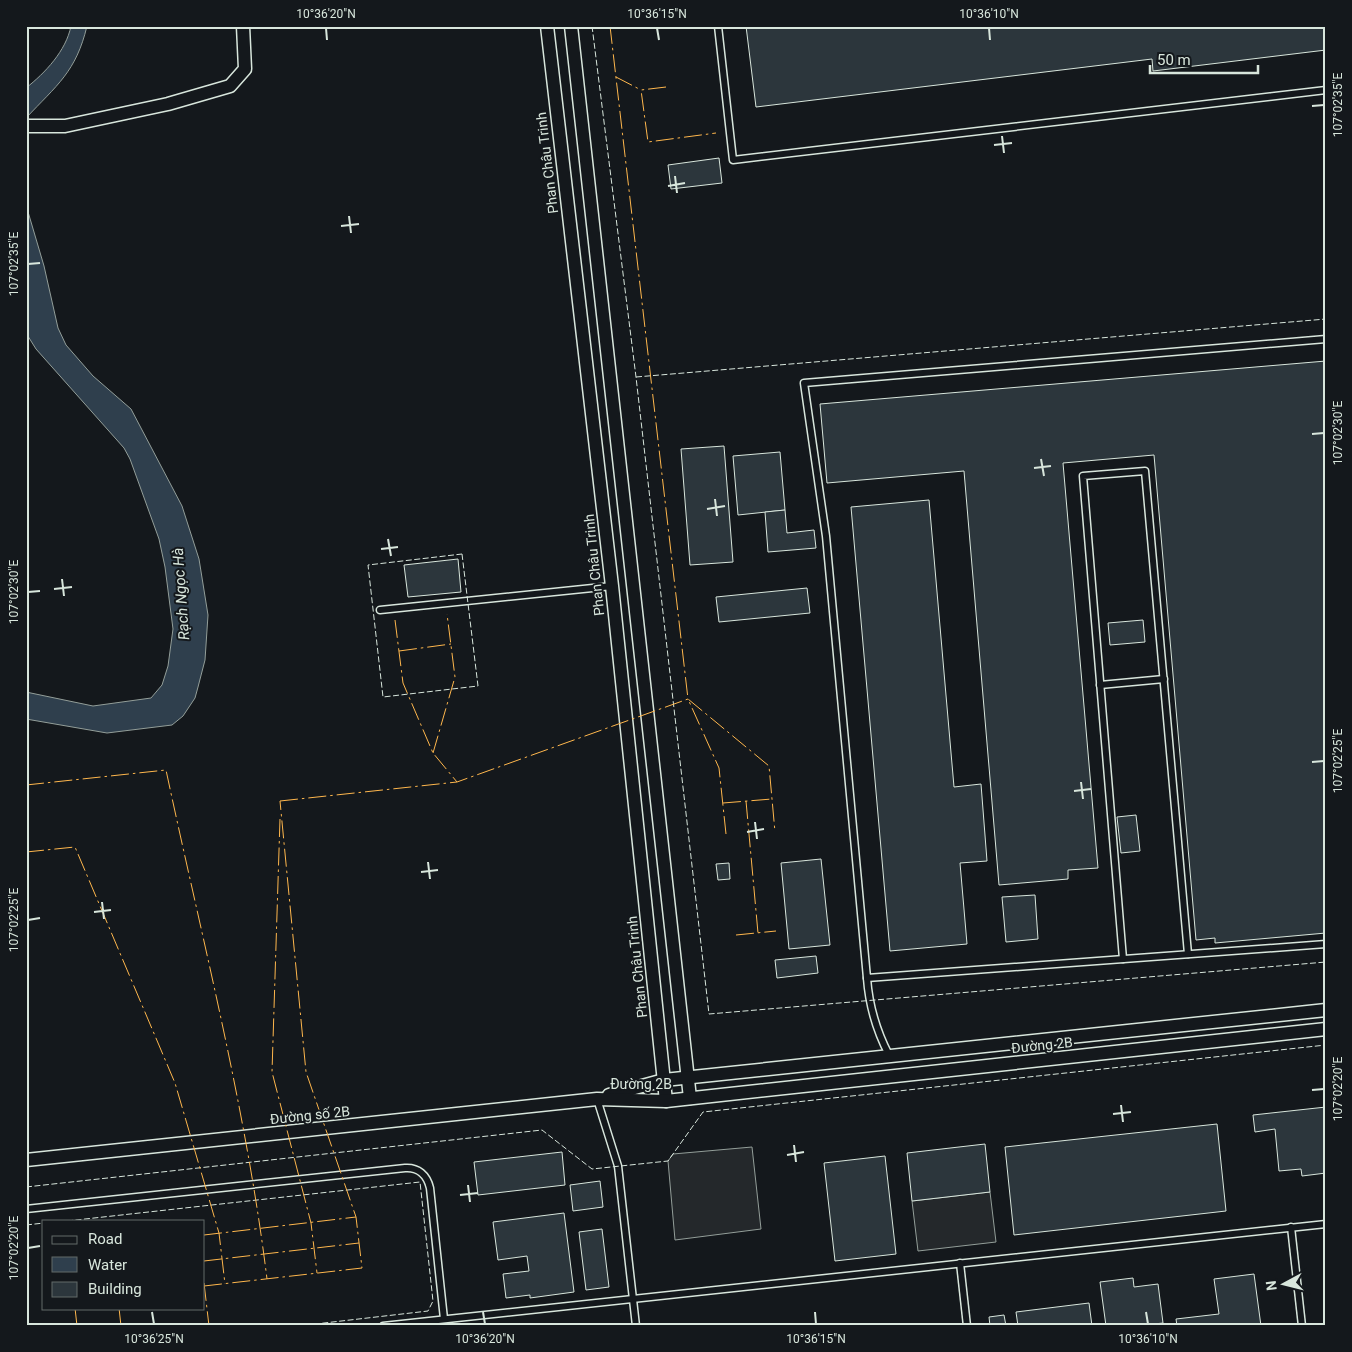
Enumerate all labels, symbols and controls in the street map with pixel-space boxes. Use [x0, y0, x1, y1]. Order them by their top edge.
text: 10°36'20"N [296, 7, 356, 21]
text: 10°36'15"N [627, 7, 687, 21]
text: 10°36'10"N [959, 7, 1019, 21]
scale bar [1150, 42, 1257, 74]
text: 50 m [1157, 51, 1191, 69]
text: 107°02'35"E [1331, 73, 1345, 137]
street label: Phan Châu Trinh [533, 111, 561, 215]
text: 107°02'35"E [7, 232, 21, 296]
text: 107°02'30"E [1331, 401, 1345, 465]
street label: Phan Châu Trinh [581, 513, 607, 617]
water label: Rạch Ngọc Hà [169, 547, 193, 641]
text: 107°02'30"E [7, 560, 21, 624]
text: 107°02'25"E [1331, 729, 1345, 793]
text: 107°02'25"E [7, 888, 21, 952]
street label: Phan Châu Trinh [624, 915, 650, 1019]
street label: Đường 2B [1010, 1034, 1074, 1056]
text: 107°02'20"E [1331, 1057, 1345, 1121]
street label: Đường 2B [610, 1076, 672, 1092]
street label: Đường số 2B [269, 1103, 351, 1127]
text: 107°02'20"E [7, 1216, 21, 1280]
legend [42, 1220, 205, 1310]
text: Road [88, 1230, 122, 1248]
text: Water [88, 1256, 127, 1274]
north arrow [1260, 1260, 1310, 1310]
text: Building [88, 1280, 142, 1298]
text: N [1263, 1280, 1280, 1291]
text: 10°36'25"N [124, 1332, 184, 1346]
text: 10°36'20"N [455, 1332, 515, 1346]
text: 10°36'15"N [786, 1332, 846, 1346]
text: 10°36'10"N [1118, 1332, 1178, 1346]

